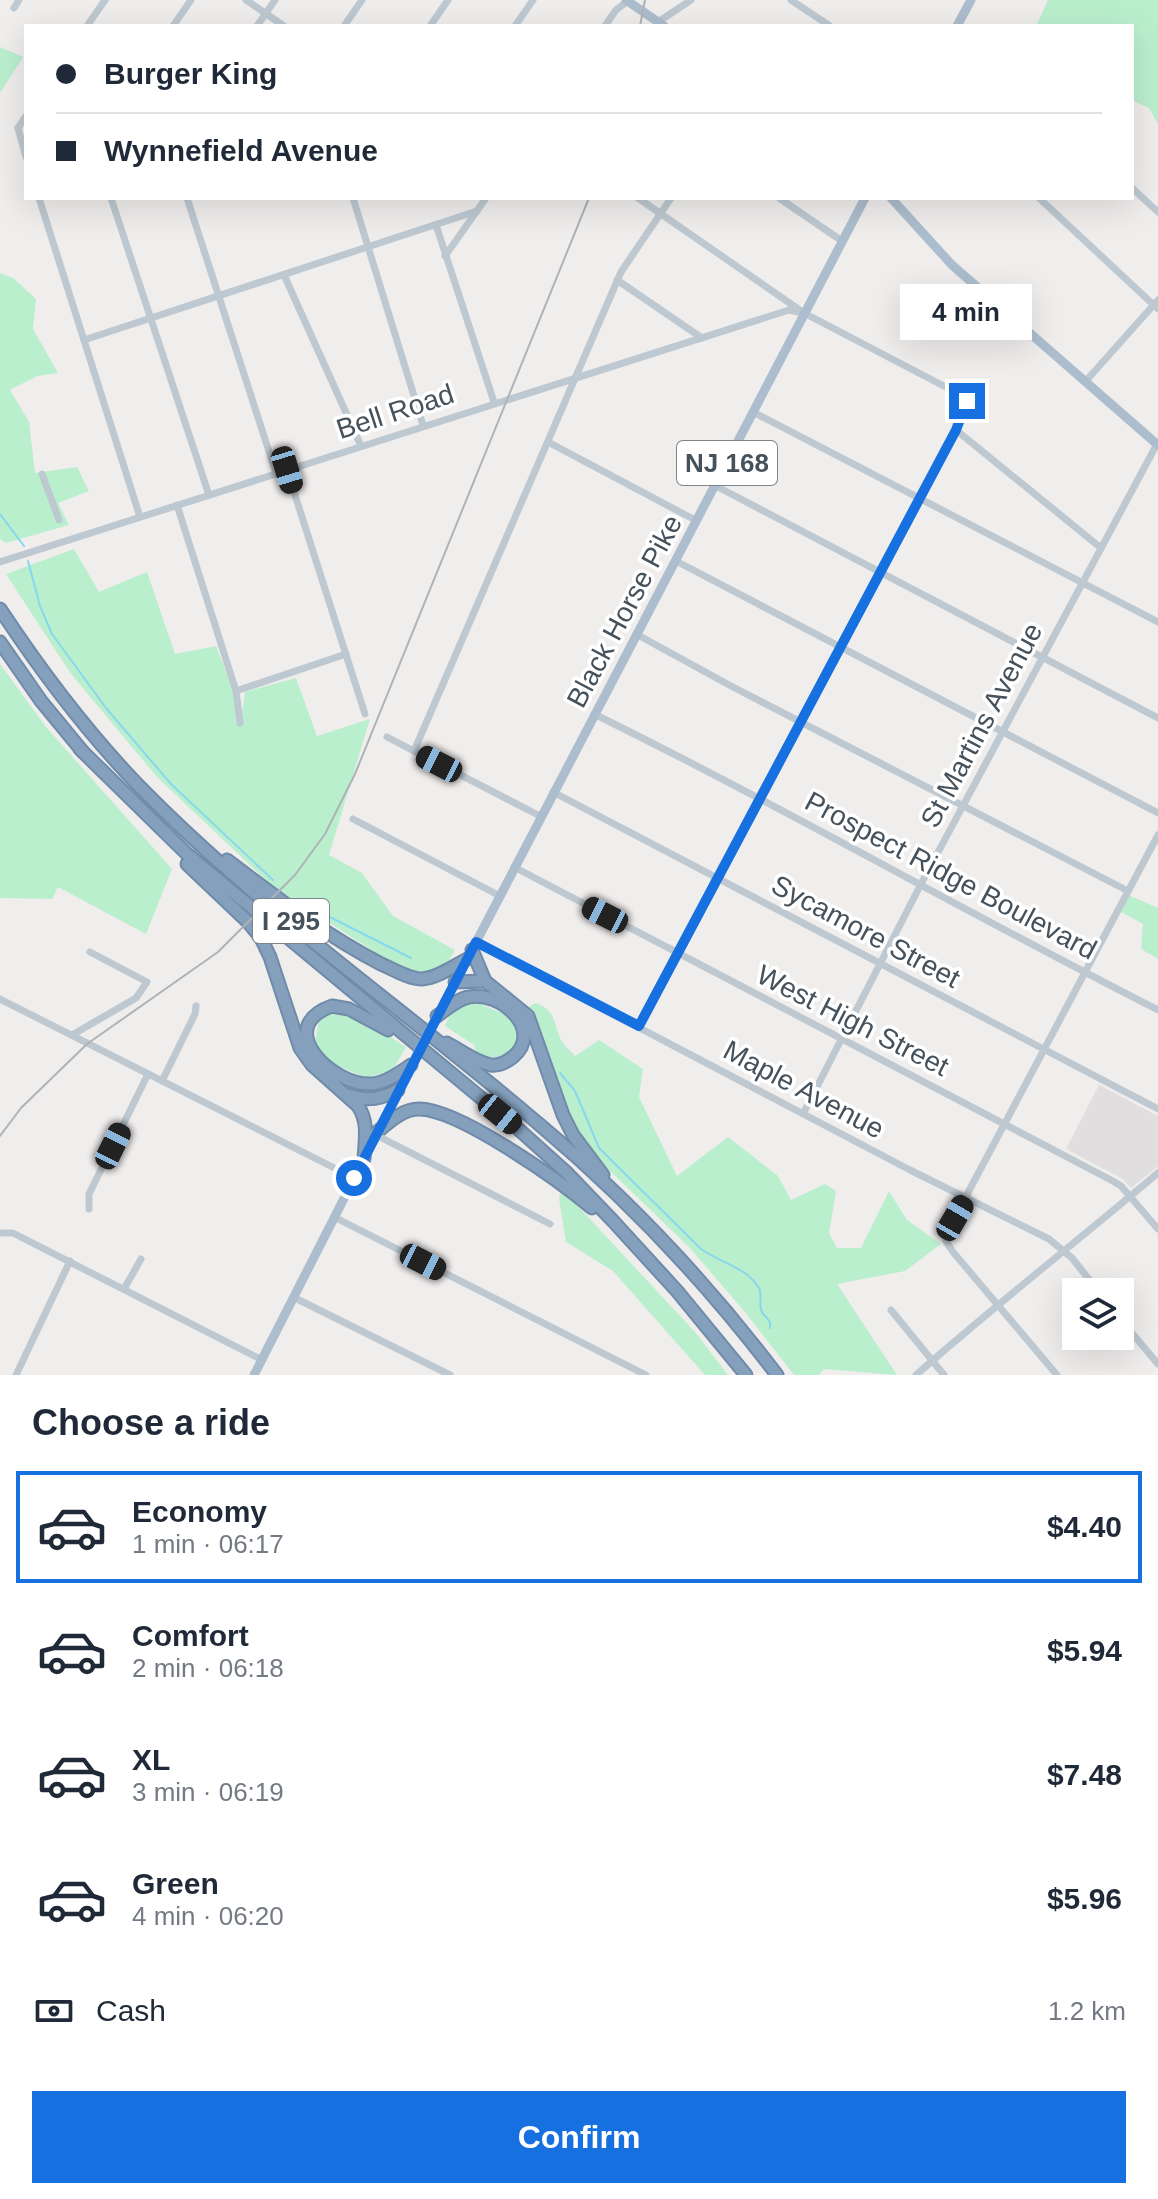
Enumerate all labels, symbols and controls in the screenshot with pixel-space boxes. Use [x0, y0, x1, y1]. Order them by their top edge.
text: Burger King [104, 57, 277, 90]
text: Wynnefield Avenue [104, 134, 378, 167]
callout: 4 min [901, 285, 1033, 341]
text: 4 min [932, 297, 1000, 327]
street label: Bell Road [333, 378, 458, 445]
route end [949, 383, 985, 419]
road number: NJ 168 [677, 441, 777, 485]
car [269, 444, 305, 496]
street label: Black Horse Pike [561, 510, 688, 713]
street label: St Martins Avenue [915, 618, 1048, 833]
car [412, 742, 466, 786]
street label: Prospect Ridge Boulevard [800, 785, 1102, 965]
street label: Sycamore Street [766, 869, 965, 994]
car [578, 893, 632, 937]
road number: I 295 [253, 899, 329, 943]
street label: West High Street [752, 959, 954, 1082]
street label: Maple Avenue [718, 1034, 889, 1145]
car [474, 1090, 526, 1138]
car [92, 1119, 134, 1173]
route start [336, 1160, 372, 1196]
car [933, 1191, 977, 1245]
car [396, 1240, 450, 1284]
map controls [1062, 1278, 1134, 1350]
button: layers [1062, 1278, 1134, 1350]
text: Choose a ride [32, 1402, 270, 1443]
icon: car [36, 1491, 108, 1563]
text: Economy [132, 1495, 267, 1528]
text: $4.40 [1047, 1510, 1122, 1543]
text: 1 min · 06:17 [132, 1529, 284, 1559]
icon: car [36, 1615, 108, 1687]
text: Comfort [132, 1619, 249, 1652]
text: $5.94 [1047, 1634, 1122, 1667]
text: 2 min · 06:18 [132, 1653, 284, 1683]
icon: car [36, 1739, 108, 1811]
text: XL [132, 1743, 170, 1776]
text: $7.48 [1047, 1758, 1122, 1791]
text: 3 min · 06:19 [132, 1777, 284, 1807]
icon: car [36, 1863, 108, 1935]
text: Green [132, 1867, 219, 1900]
text: $5.96 [1047, 1882, 1122, 1915]
text: 4 min · 06:20 [132, 1901, 284, 1931]
icon: cash [32, 1989, 76, 2033]
text: Cash [96, 1994, 166, 2027]
text: 1.2 km [1048, 1996, 1126, 2026]
button: Confirm [32, 2091, 1126, 2183]

